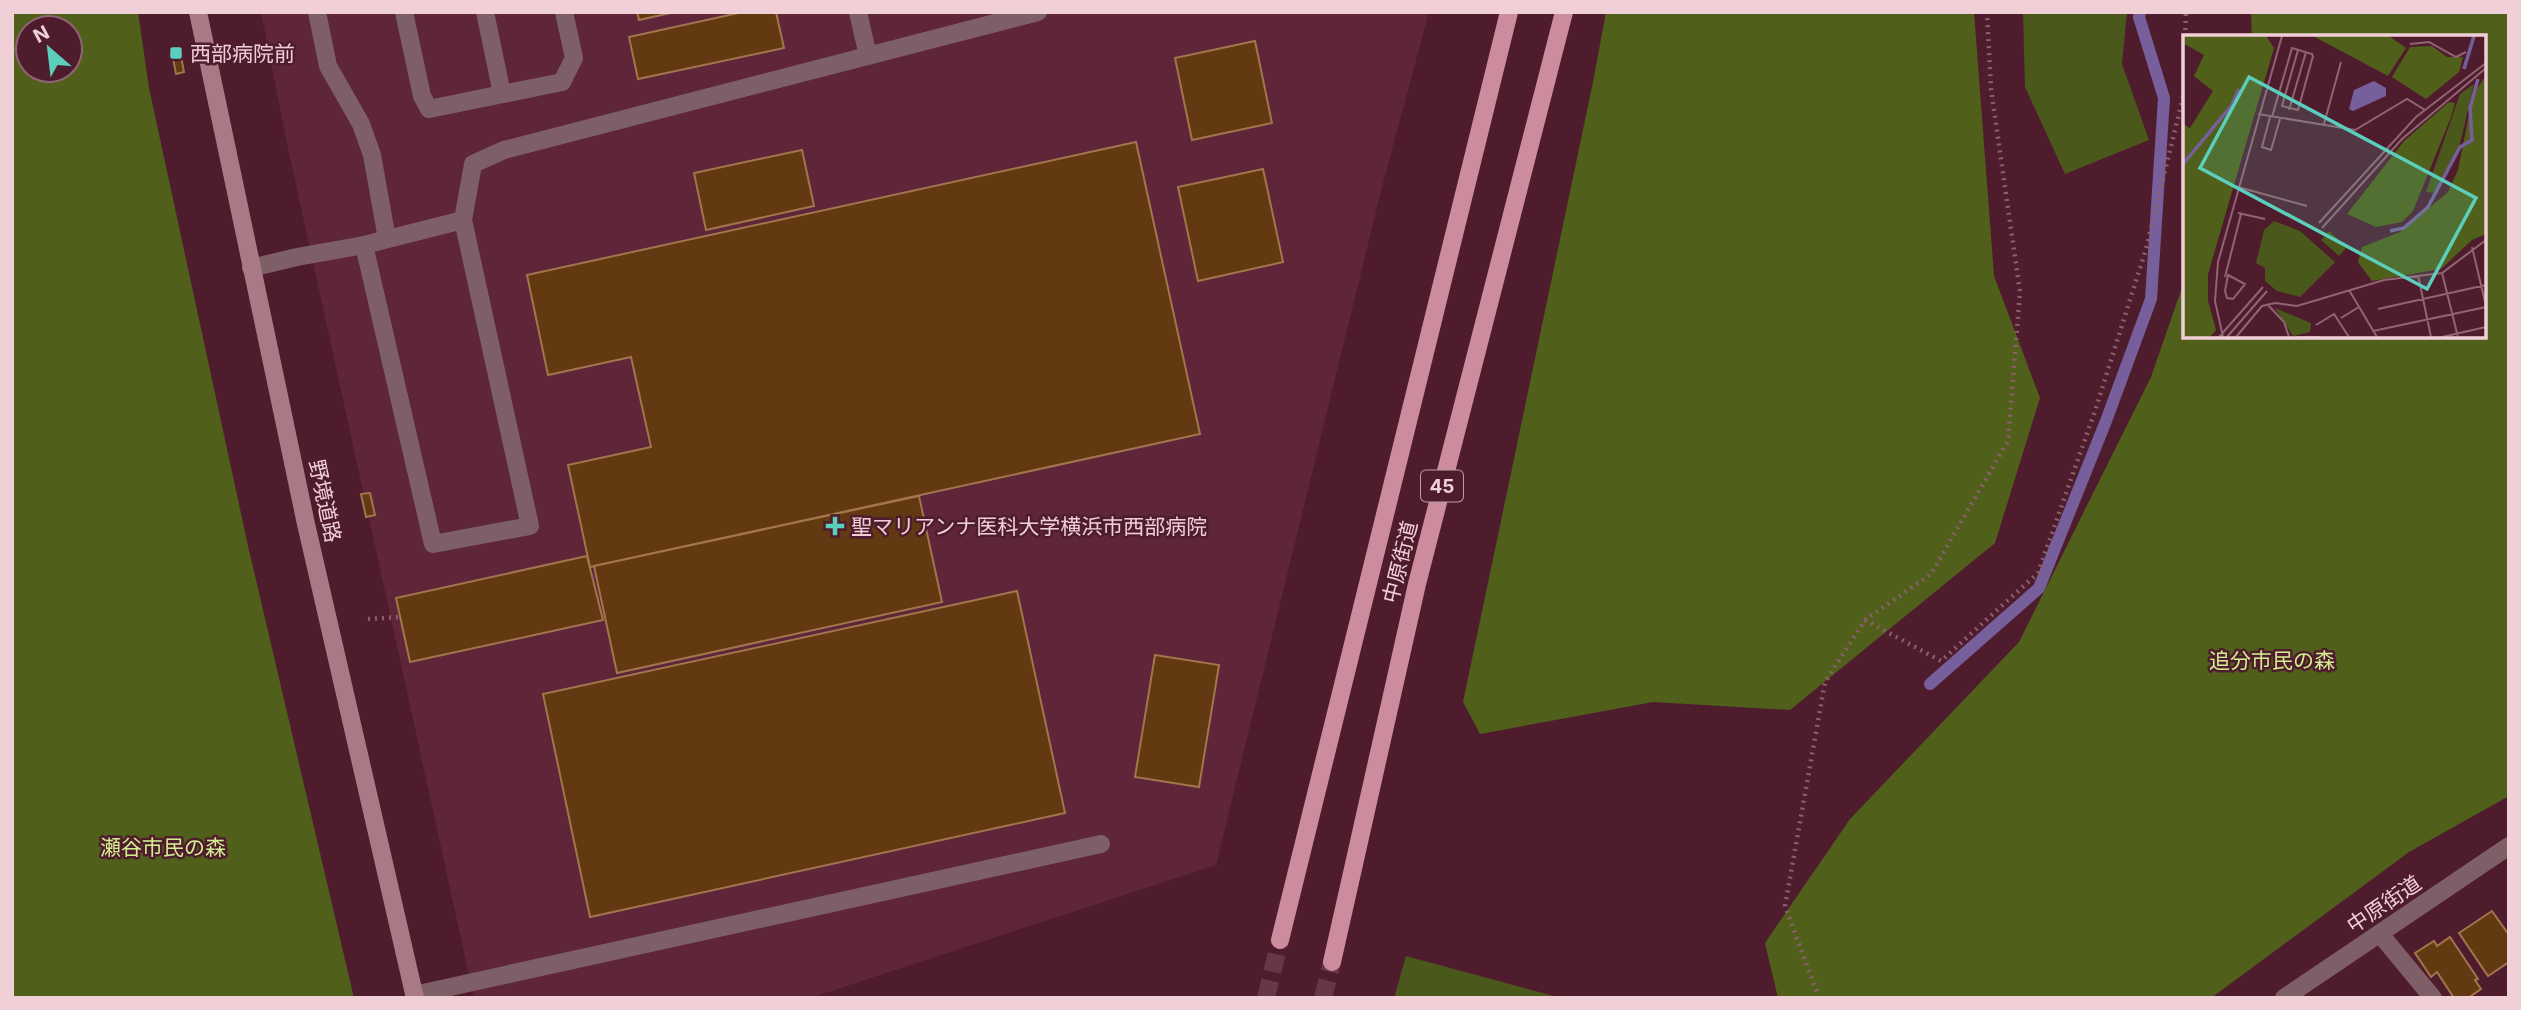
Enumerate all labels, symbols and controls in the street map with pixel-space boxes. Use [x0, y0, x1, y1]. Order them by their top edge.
north arrow [14, 14, 84, 84]
text: N [29, 21, 53, 48]
inset map [2183, 35, 2486, 338]
place label: 西部病院前 [190, 41, 295, 66]
marker: 西部病院前 [168, 45, 184, 61]
street label: 野境道路 [304, 457, 346, 545]
road number: 45 [1421, 471, 1463, 502]
place label: 聖マリアンナ医科大学横浜市西部病院 [851, 514, 1207, 539]
marker: 聖マリアンナ医科大学横浜市西部病院 [825, 516, 845, 536]
street label: 中原街道 [1378, 518, 1422, 606]
park label: 追分市民の森 [2209, 648, 2335, 673]
park label: 瀬谷市民の森 [100, 835, 226, 860]
street label: 中原街道 [2342, 870, 2426, 938]

